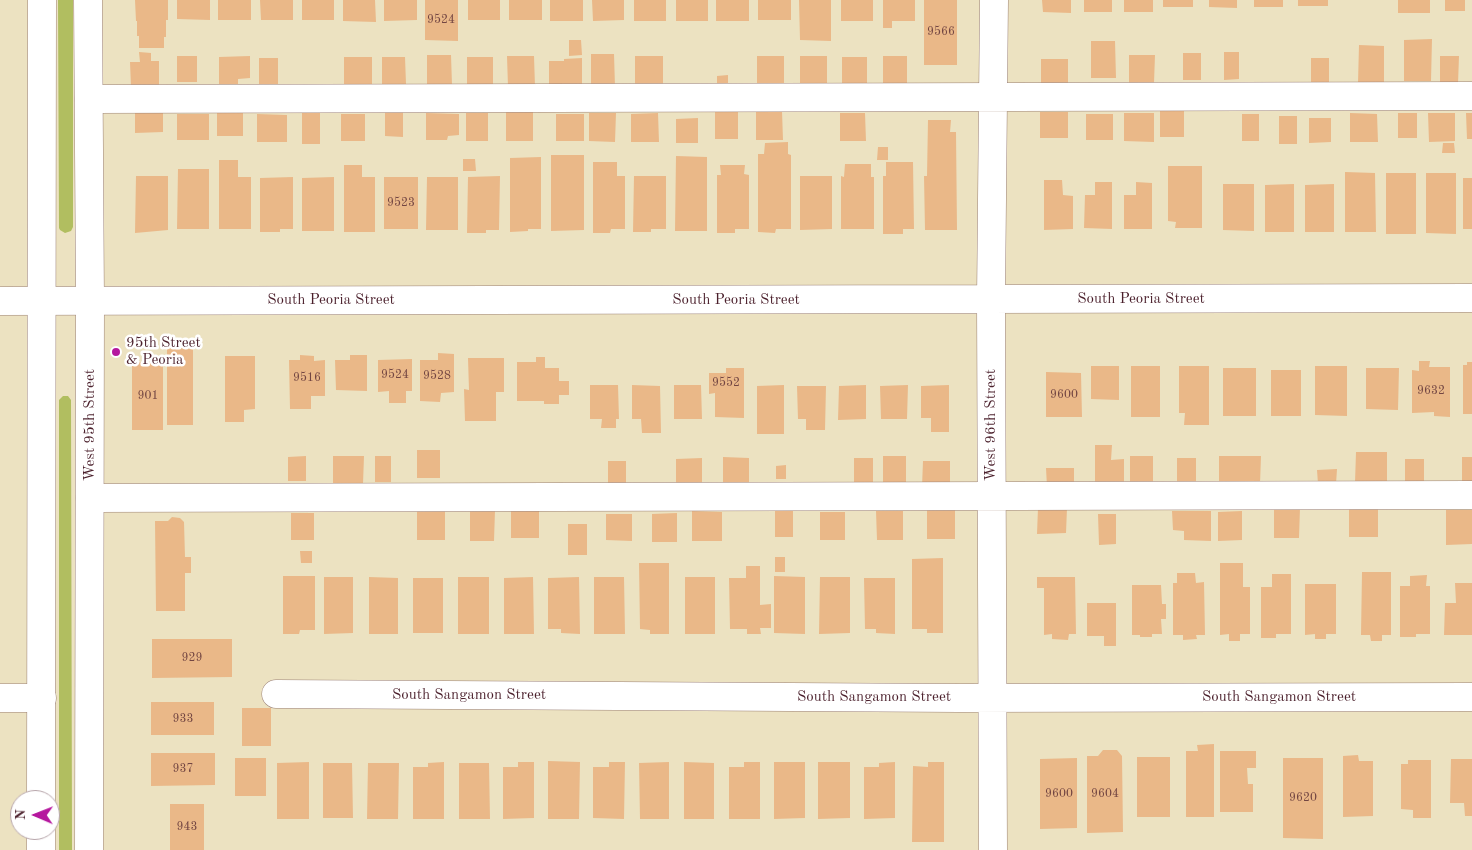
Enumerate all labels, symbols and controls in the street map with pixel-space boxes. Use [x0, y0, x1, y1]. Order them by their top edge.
house number: 9524 [427, 13, 455, 27]
house number: 9566 [927, 25, 955, 39]
house number: 9523 [387, 196, 415, 210]
street label: South Peoria Street [1077, 290, 1205, 308]
street label: South Peoria Street [267, 291, 395, 309]
street label: South Peoria Street [672, 291, 800, 309]
place label: 95th Street & Peoria [126, 334, 201, 369]
marker: 95th Street & Peoria [110, 346, 122, 358]
house number: 9524 [381, 368, 409, 382]
street label: West 95th Street [81, 369, 99, 481]
house number: 9528 [423, 369, 451, 383]
street label: West 96th Street [982, 369, 1000, 481]
house number: 9516 [293, 371, 321, 385]
house number: 9552 [712, 376, 740, 390]
house number: 9632 [1417, 384, 1445, 398]
house number: 9600 [1050, 388, 1078, 402]
house number: 901 [138, 389, 158, 403]
house number: 929 [182, 651, 202, 665]
street label: South Sangamon Street [392, 686, 546, 704]
street label: South Sangamon Street [797, 688, 951, 706]
street label: South Sangamon Street [1202, 688, 1356, 706]
house number: 933 [173, 712, 193, 726]
house number: 937 [173, 762, 193, 776]
house number: 9600 [1045, 787, 1073, 801]
house number: 9604 [1091, 787, 1119, 801]
north arrow [10, 790, 60, 840]
house number: 9620 [1289, 791, 1317, 805]
text: N [14, 809, 28, 820]
house number: 943 [177, 820, 197, 834]

